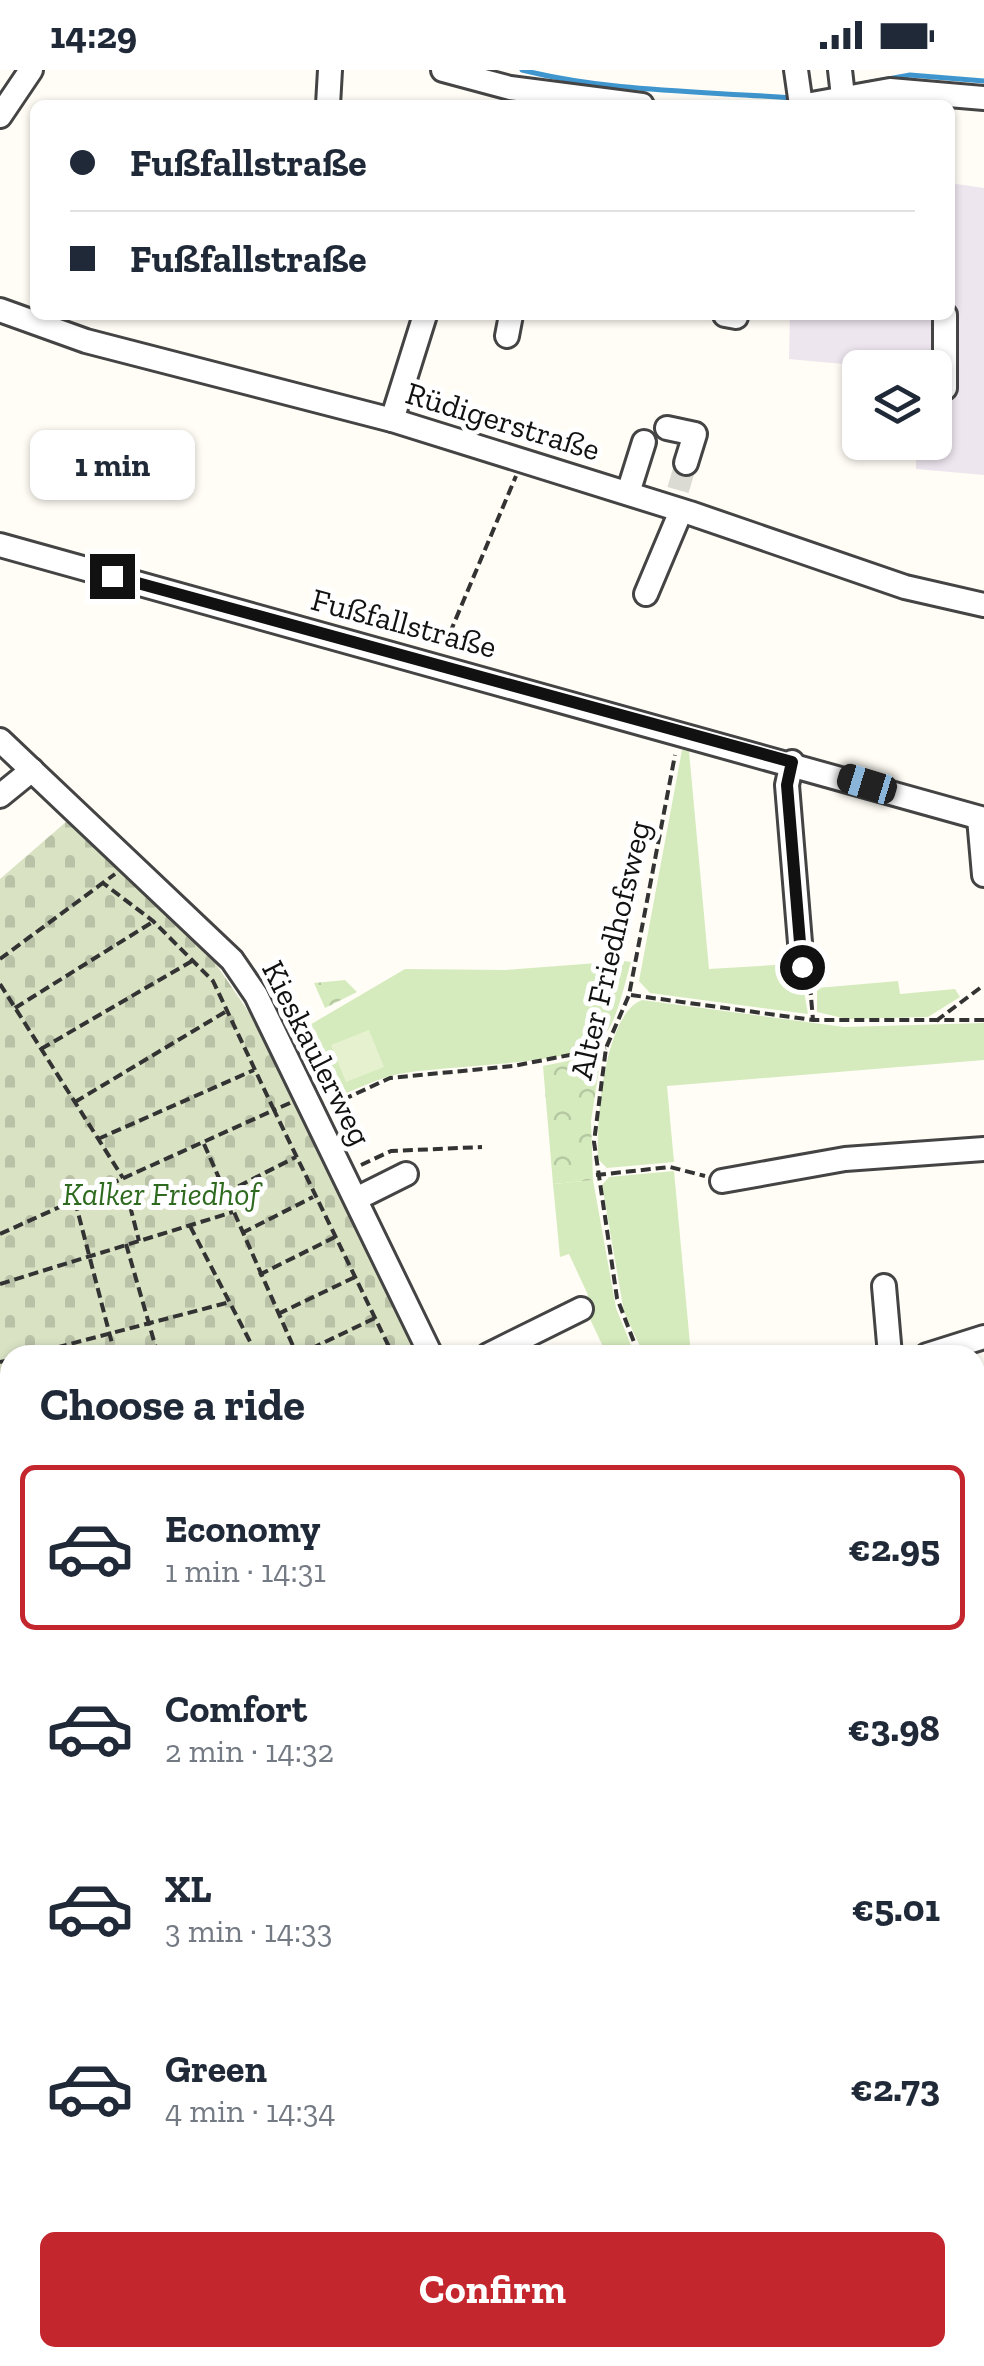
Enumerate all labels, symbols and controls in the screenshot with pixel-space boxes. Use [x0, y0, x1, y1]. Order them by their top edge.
text: 14:29 [50, 12, 137, 58]
text: Fußfallstraße [130, 140, 367, 186]
text: Fußfallstraße [130, 236, 367, 282]
map controls [842, 350, 952, 460]
button: layers [842, 350, 952, 460]
street label: Rüdigerstraße [401, 373, 605, 469]
callout: 1 min [29, 431, 194, 501]
text: 1 min [75, 446, 150, 484]
route end [90, 554, 135, 599]
street label: Fußfallstraße [307, 580, 501, 666]
car [834, 761, 900, 807]
street label: Alter Friedhofsweg [562, 817, 658, 1083]
route start [780, 945, 825, 990]
street label: Kieskaulerweg [254, 954, 380, 1152]
park label: Kalker Friedhof [63, 1175, 263, 1213]
text: Choose a ride [40, 1378, 305, 1432]
icon: car [45, 1503, 135, 1593]
text: Economy [165, 1506, 320, 1552]
text: €2.95 [848, 1525, 940, 1571]
text: 1 min · 14:31 [165, 1552, 326, 1590]
icon: car [45, 1683, 135, 1773]
text: Comfort [165, 1686, 307, 1732]
text: €3.98 [848, 1705, 940, 1751]
text: 2 min · 14:32 [165, 1732, 334, 1770]
icon: car [45, 1863, 135, 1953]
text: XL [165, 1866, 212, 1912]
text: €5.01 [852, 1885, 940, 1931]
text: 3 min · 14:33 [165, 1912, 332, 1950]
icon: car [45, 2043, 135, 2133]
text: Green [165, 2046, 267, 2092]
text: €2.73 [850, 2065, 940, 2111]
text: 4 min · 14:34 [165, 2092, 336, 2130]
button: Confirm [40, 2232, 945, 2347]

